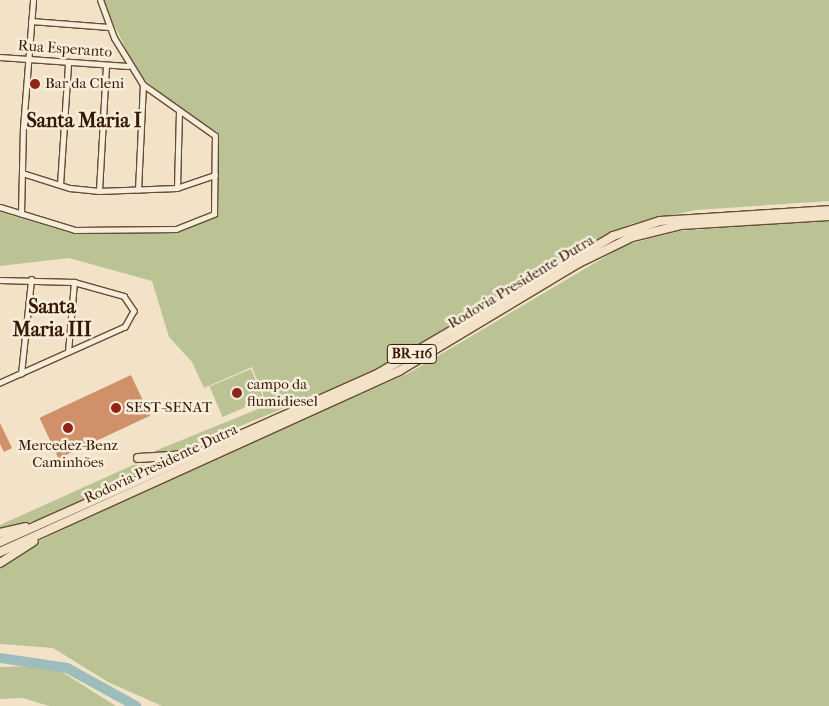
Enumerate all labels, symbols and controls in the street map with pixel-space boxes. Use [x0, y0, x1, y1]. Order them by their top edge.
street label: Rua Esperanto [17, 37, 113, 61]
place label: Bar da Cleni [45, 75, 124, 93]
marker: Bar da Cleni [29, 78, 41, 90]
district label: Santa Maria I [26, 108, 142, 132]
street label: Rodovia Presidente Dutra [445, 231, 597, 333]
district label: Santa Maria III [13, 294, 91, 341]
road number: BR-116 [386, 342, 438, 366]
place label: campo da flumidiesel [247, 375, 318, 410]
marker: campo da flumidiesel [231, 387, 243, 399]
place label: SEST-SENAT [126, 399, 212, 417]
marker: SEST-SENAT [110, 402, 122, 414]
street label: Rodovia Presidente Dutra [81, 421, 241, 507]
marker: Mercedez-Benz Caminhões [62, 422, 74, 434]
place label: Mercedez-Benz Caminhões [18, 436, 118, 471]

